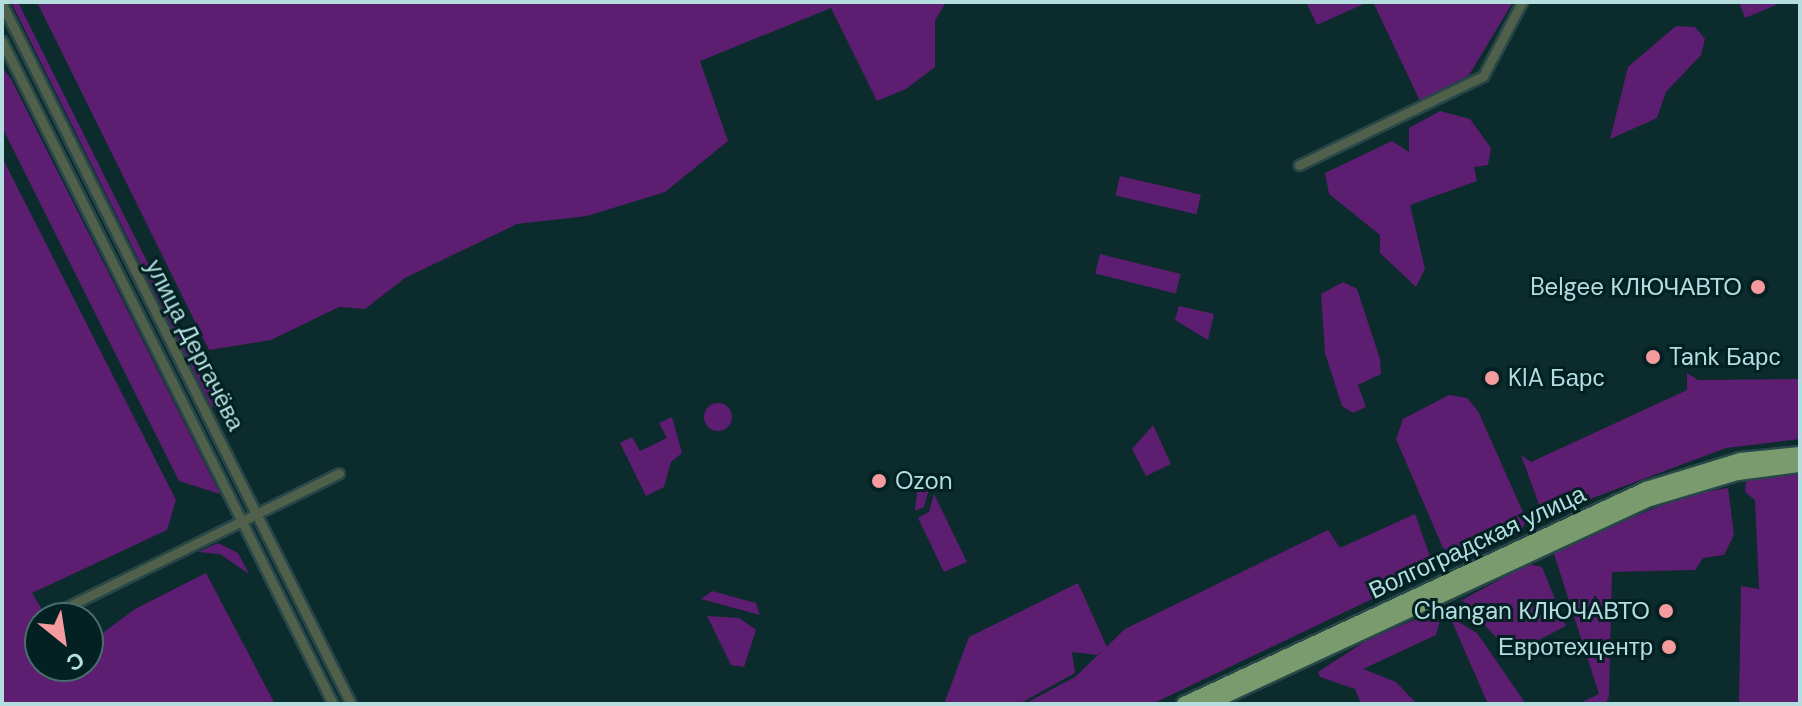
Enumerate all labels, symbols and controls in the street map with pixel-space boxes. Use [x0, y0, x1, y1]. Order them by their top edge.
street label: улица Дергачёва [139, 255, 251, 435]
place label: Belgee КЛЮЧАВТО [1530, 273, 1742, 301]
marker: Belgee КЛЮЧАВТО [1749, 278, 1767, 296]
place label: Tank Барс [1669, 343, 1780, 371]
marker: Tank Барс [1644, 348, 1662, 366]
place label: KIA Барс [1508, 364, 1604, 392]
marker: KIA Барс [1483, 369, 1501, 387]
place label: Ozon [895, 467, 953, 495]
marker: Ozon [870, 472, 888, 490]
street label: Волгоградская улица [1364, 479, 1590, 605]
place label: Changan КЛЮЧАВТО [1414, 597, 1650, 625]
north arrow [24, 602, 104, 682]
marker: Changan КЛЮЧАВТО [1657, 602, 1675, 620]
place label: Евротехцентр [1498, 633, 1653, 661]
marker: Евротехцентр [1660, 638, 1678, 656]
text: С [61, 645, 89, 678]

